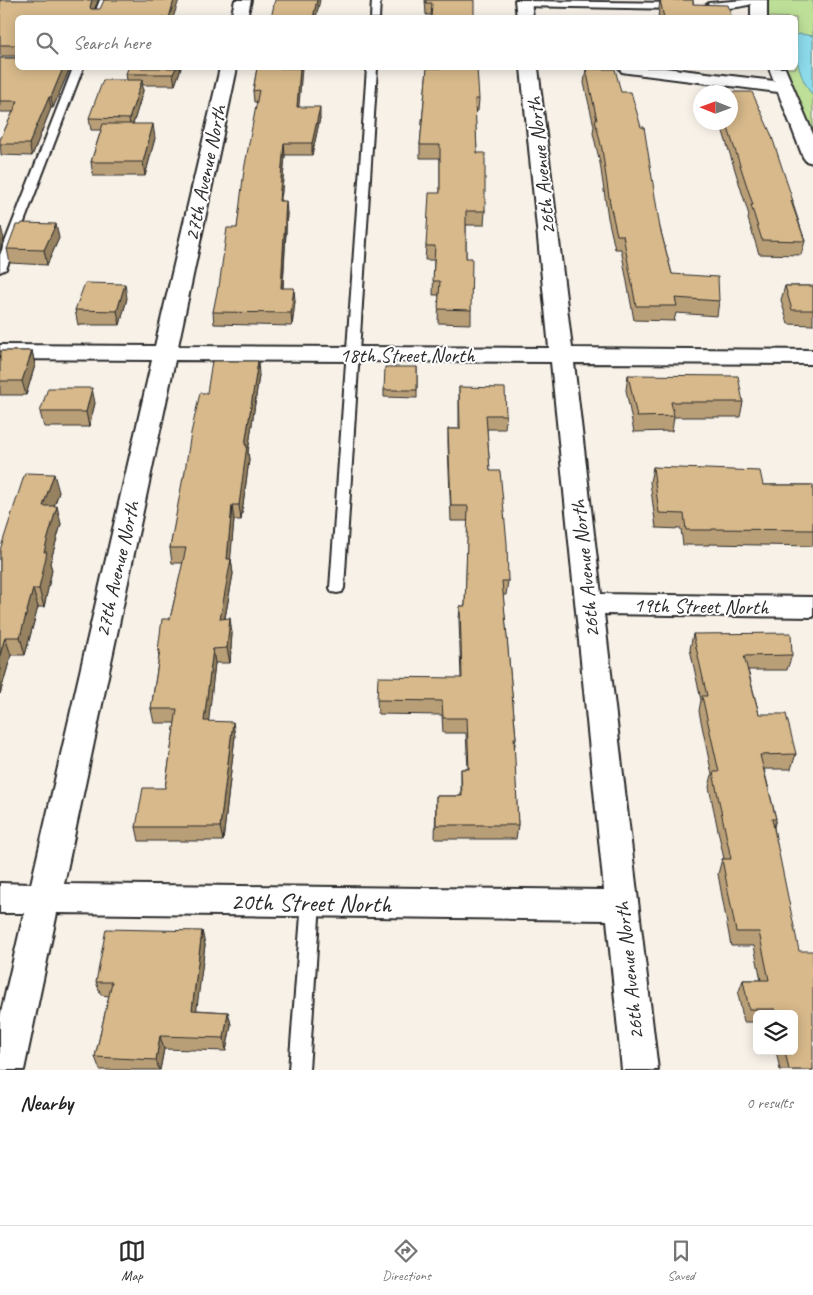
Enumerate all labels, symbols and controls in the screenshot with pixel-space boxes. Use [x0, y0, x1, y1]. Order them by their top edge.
search box [15, 15, 798, 70]
icon: search [33, 29, 61, 57]
text: Search here [73, 31, 150, 55]
north arrow [693, 85, 738, 130]
street label: 26th Avenue North [521, 95, 561, 236]
street label: 27th Avenue North [178, 102, 232, 243]
street label: 18th Street North [340, 342, 476, 368]
street label: 27th Avenue North [89, 498, 145, 639]
street label: 26th Avenue North [565, 498, 605, 639]
street label: 19th Street North [633, 592, 770, 620]
street label: 20th Street North [230, 886, 393, 920]
street label: 26th Avenue North [609, 900, 649, 1041]
map controls [753, 1010, 798, 1055]
button: layers [753, 1010, 798, 1055]
text: Nearby [20, 1090, 73, 1116]
text: 0 results [746, 1093, 793, 1113]
tab: Map [118, 1237, 146, 1284]
tab: Directions [382, 1237, 431, 1284]
tab: Saved [667, 1237, 695, 1284]

